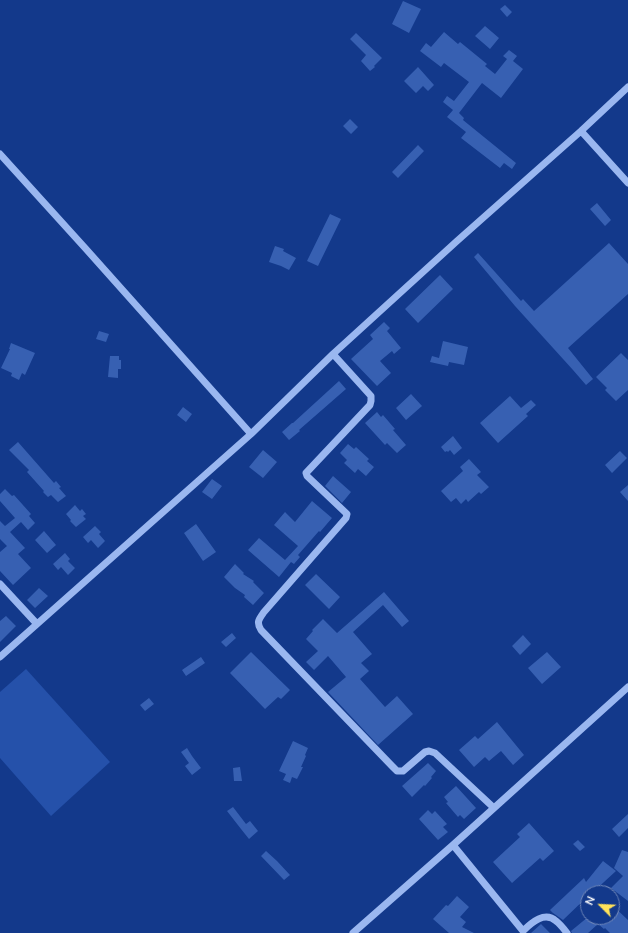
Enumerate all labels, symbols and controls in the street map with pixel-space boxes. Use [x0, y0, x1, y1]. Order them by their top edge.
north arrow [580, 885, 620, 925]
text: N [582, 894, 598, 907]

